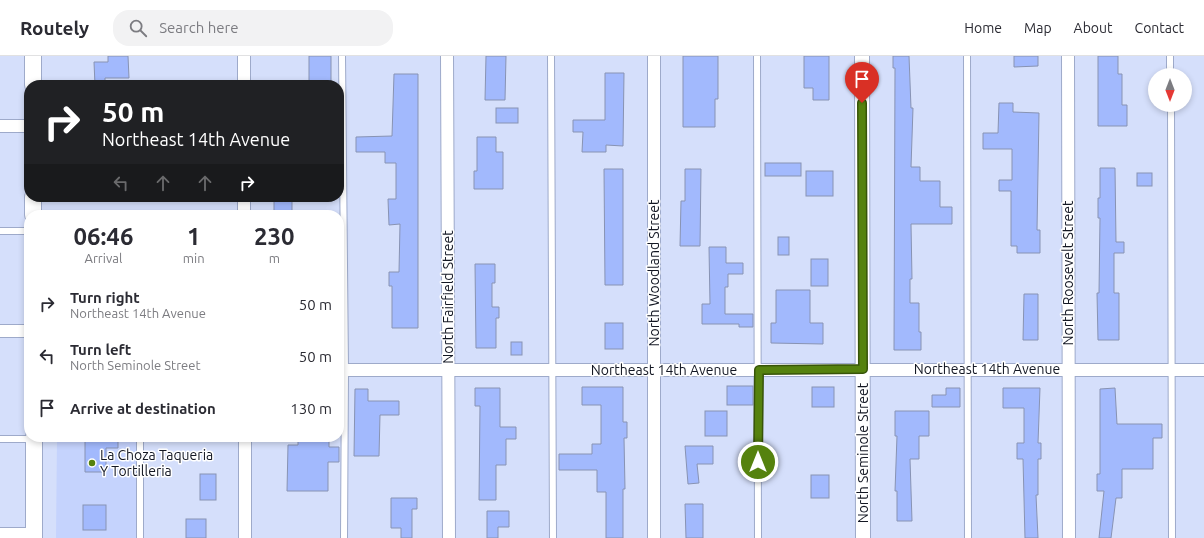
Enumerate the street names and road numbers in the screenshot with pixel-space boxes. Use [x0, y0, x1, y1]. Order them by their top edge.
street label: North Woodland Street [646, 199, 662, 346]
street label: North Roosevelt Street [1060, 200, 1076, 346]
street label: North Fairfield Street [440, 230, 456, 364]
street label: Northeast 14th Avenue [914, 361, 1060, 377]
street label: Northeast 14th Avenue [591, 362, 737, 378]
street label: North Seminole Street [855, 382, 871, 523]

